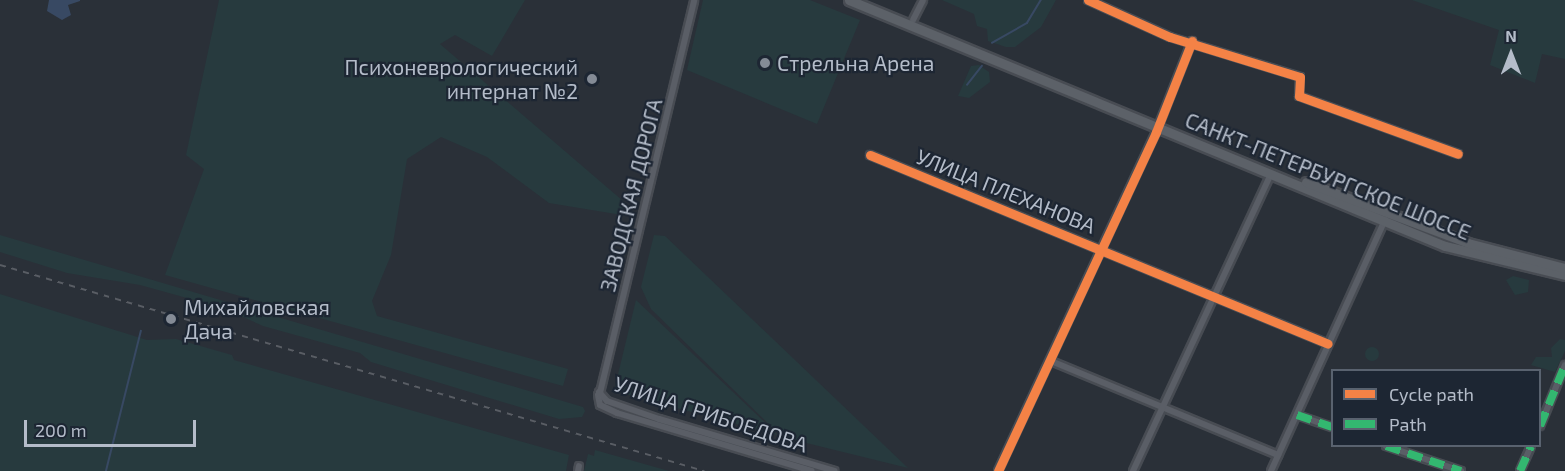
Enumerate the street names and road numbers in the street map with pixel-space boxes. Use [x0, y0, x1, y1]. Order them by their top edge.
street label: ЗАВОДСКАЯ ДОРОГА [595, 96, 667, 294]
street label: САНКТ-ПЕТЕРБУРГСКОЕ ШОССЕ [1182, 107, 1474, 245]
street label: УЛИЦА ПЛЕХАНОВА [913, 144, 1099, 238]
street label: УЛИЦА ГРИБОЕДОВА [611, 371, 811, 457]

